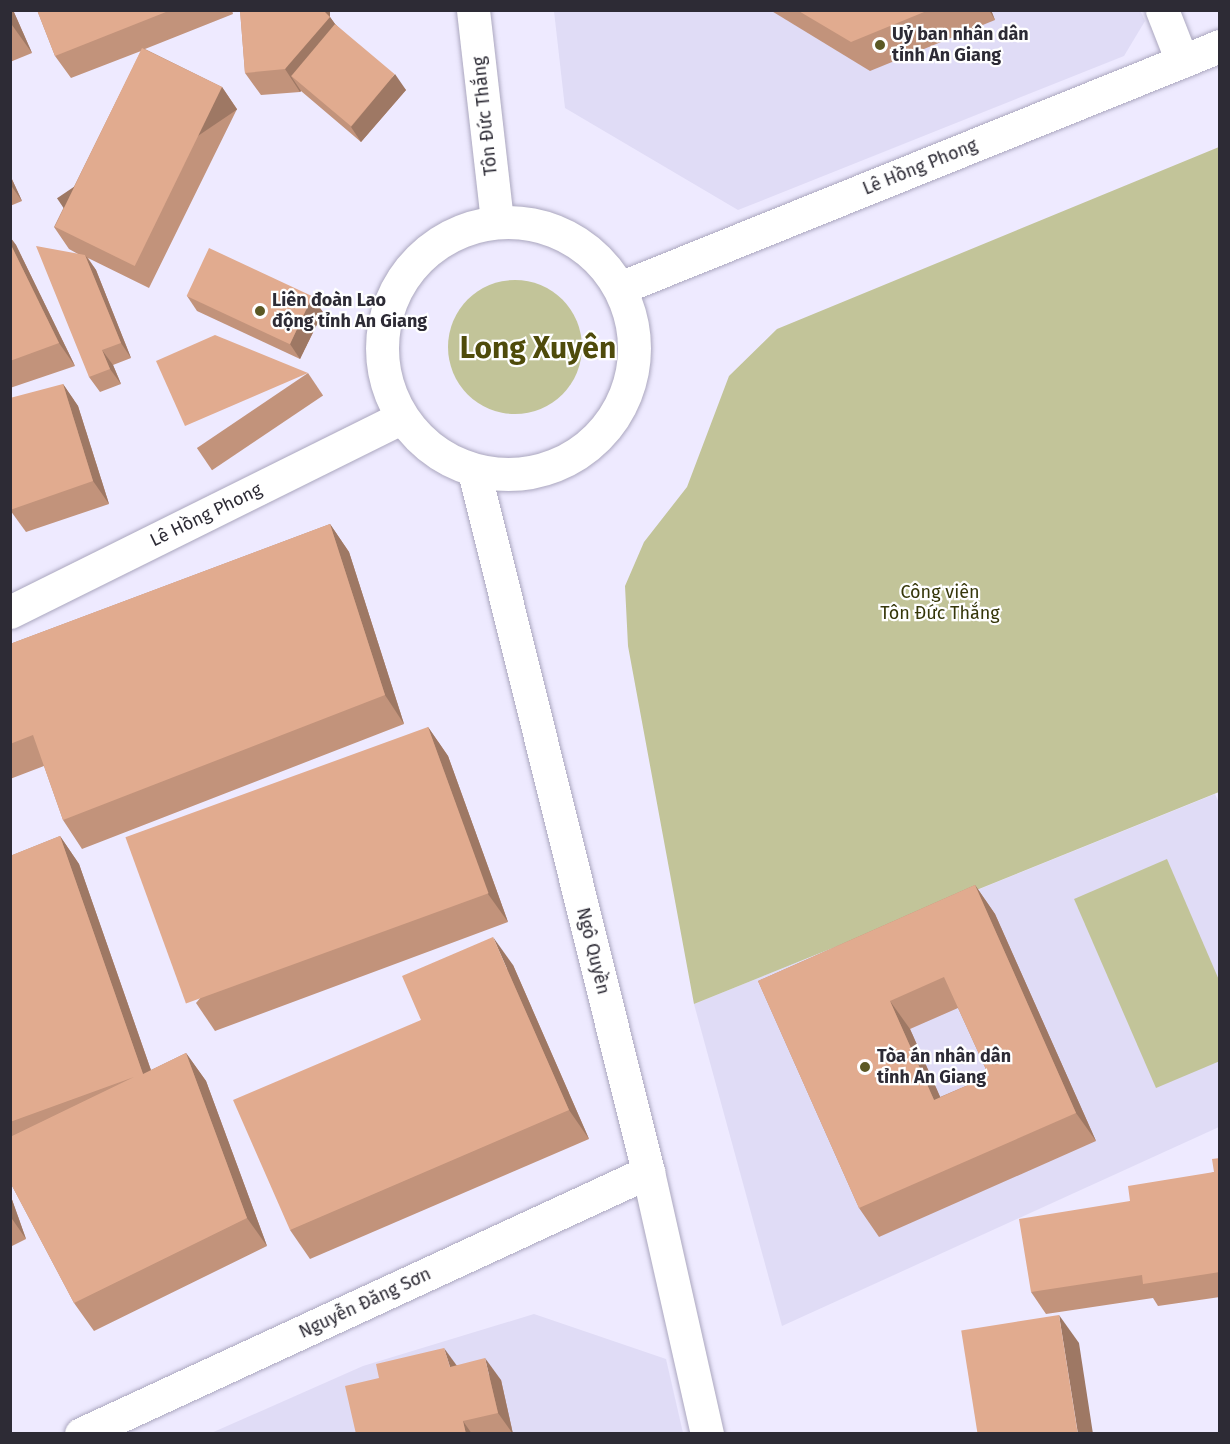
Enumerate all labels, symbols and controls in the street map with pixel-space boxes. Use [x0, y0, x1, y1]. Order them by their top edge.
place label: Uỷ ban nhân dân tỉnh An Giang [892, 24, 1029, 66]
marker: Uỷ ban nhân dân tỉnh An Giang [873, 38, 887, 52]
street label: Tôn Đức Thắng [468, 56, 502, 176]
street label: Lê Hồng Phong [860, 134, 980, 200]
place label: Liên đoàn Lao động tỉnh An Giang [272, 290, 427, 332]
marker: Liên đoàn Lao động tỉnh An Giang [253, 304, 267, 318]
district label: Long Xuyên [460, 330, 616, 366]
street label: Lê Hồng Phong [147, 479, 265, 551]
park label: Công viên Tôn Đức Thắng [880, 582, 1000, 624]
street label: Ngô Quyền [572, 905, 614, 997]
place label: Tòa án nhân dân tỉnh An Giang [877, 1046, 1011, 1088]
marker: Tòa án nhân dân tỉnh An Giang [858, 1060, 872, 1074]
street label: Nguyễn Đăng Sơn [296, 1263, 434, 1343]

